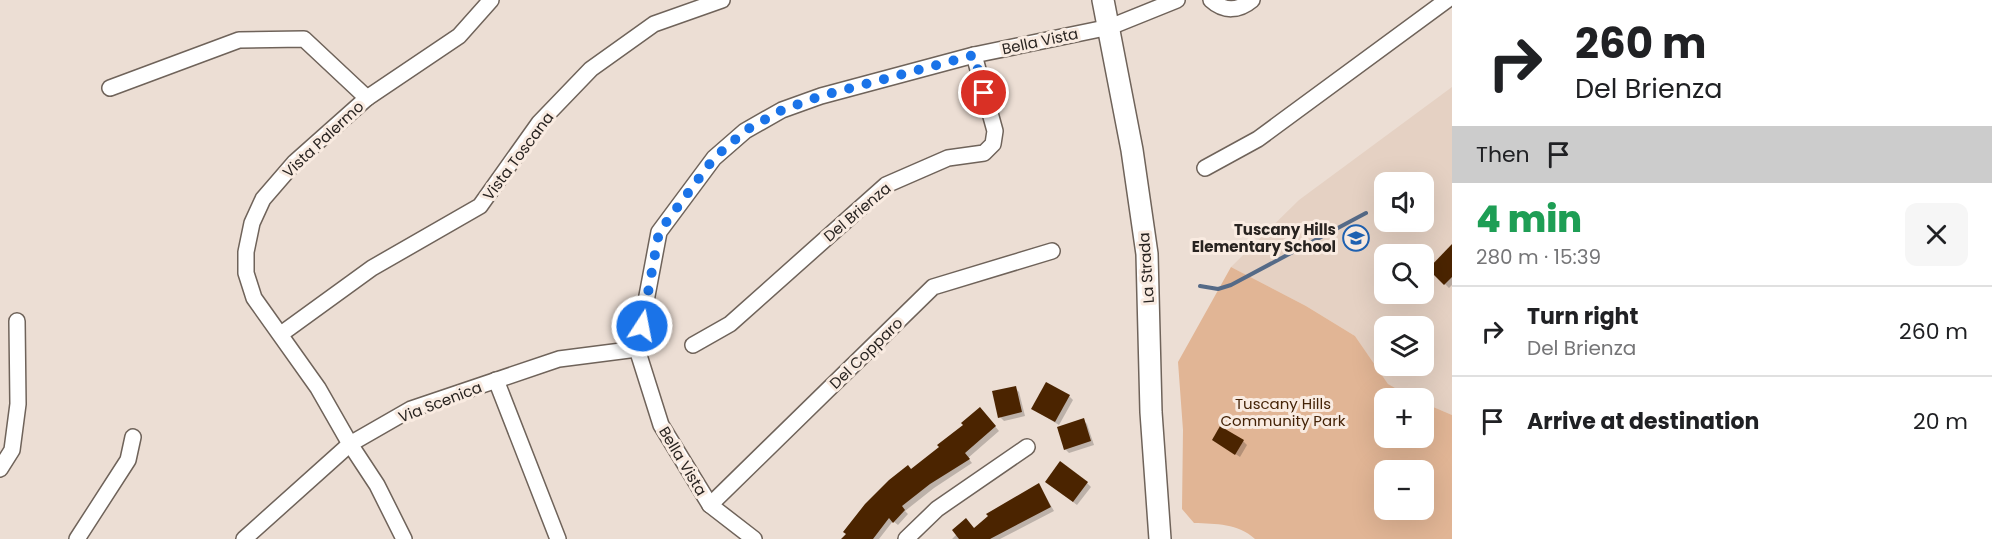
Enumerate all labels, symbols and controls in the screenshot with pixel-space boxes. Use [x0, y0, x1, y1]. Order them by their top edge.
text: 260 m [1575, 14, 1707, 73]
street label: Bella Vista [1000, 23, 1080, 59]
icon: right [1476, 24, 1554, 102]
pin [958, 67, 1009, 118]
text: Del Brienza [1575, 70, 1723, 107]
icon: arrive [967, 76, 1000, 109]
street label: Vista Palermo [278, 96, 368, 182]
street label: Vista Toscana [478, 107, 558, 205]
icon: arrive [1542, 138, 1575, 171]
text: Then [1476, 139, 1530, 170]
map controls [1374, 172, 1434, 520]
button: sound [1374, 172, 1434, 232]
street label: Del Brienza [819, 178, 895, 246]
text: 4 min [1476, 194, 1582, 245]
button: close [1905, 203, 1968, 266]
place label: Tuscany Hills Elementary School [1192, 219, 1336, 257]
school or university icon: Tuscany Hills Elementary School [1341, 223, 1371, 253]
street label: La Strada [1133, 232, 1159, 304]
text: 280 m · 15:39 [1476, 243, 1601, 271]
button: search [1374, 244, 1434, 304]
position arrow [610, 294, 674, 358]
text: Turn right [1527, 301, 1638, 332]
street label: Del Copparo [825, 313, 907, 393]
icon: right [1476, 315, 1509, 348]
button: layers [1374, 316, 1434, 376]
text: 260 m [1899, 316, 1968, 347]
text: Del Brienza [1527, 334, 1636, 362]
street label: Via Scenica [395, 376, 485, 428]
button: + [1374, 388, 1434, 448]
park label: Tuscany Hills Community Park [1220, 393, 1346, 431]
icon: arrive [1476, 405, 1509, 438]
text: Arrive at destination [1527, 406, 1759, 437]
text: 20 m [1913, 406, 1968, 437]
street label: Bella Vista [654, 422, 712, 500]
button: − [1374, 460, 1434, 520]

